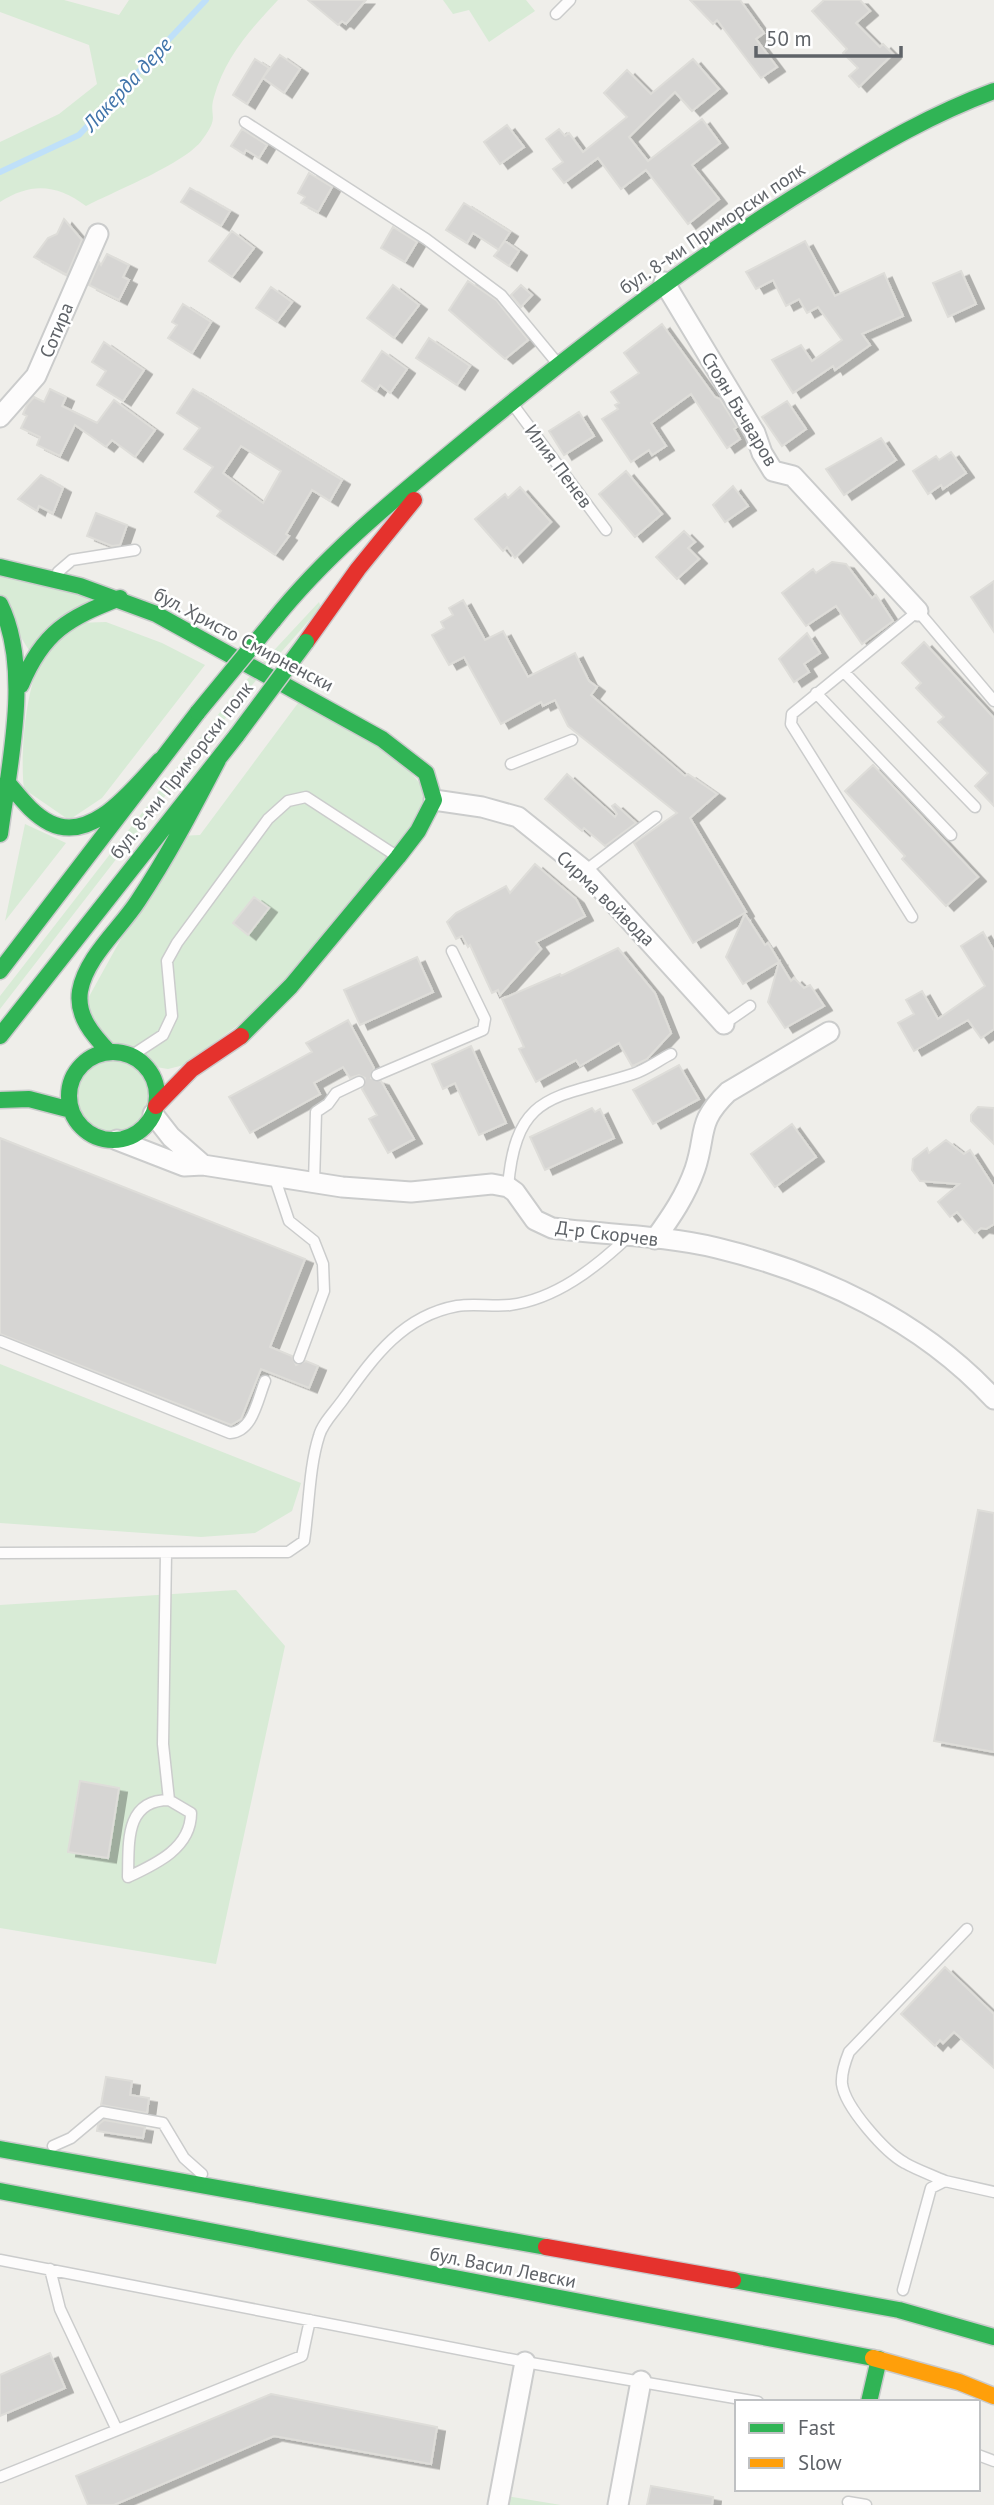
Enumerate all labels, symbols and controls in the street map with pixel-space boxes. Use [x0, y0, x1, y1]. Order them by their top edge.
scale bar [756, 14, 901, 58]
text: 50 m [766, 25, 812, 52]
water label: Лакерда дере [76, 31, 178, 137]
street label: бул. 8-ми Приморски полк [615, 157, 809, 299]
street label: Сотира [34, 299, 78, 361]
street label: Стоян Бъчваров [696, 348, 784, 470]
street label: Илия Пенев [520, 419, 598, 513]
street label: бул. Христо Смирненски [150, 581, 338, 697]
street label: бул. 8-ми Приморски полк [104, 677, 258, 863]
street label: Сирма войвода [552, 845, 660, 951]
street label: Д-р Скорчев [554, 1215, 660, 1251]
street label: бул. Васил Левски [428, 2241, 578, 2293]
legend [735, 2400, 980, 2491]
text: Fast [798, 2414, 835, 2441]
text: Slow [798, 2449, 842, 2476]

